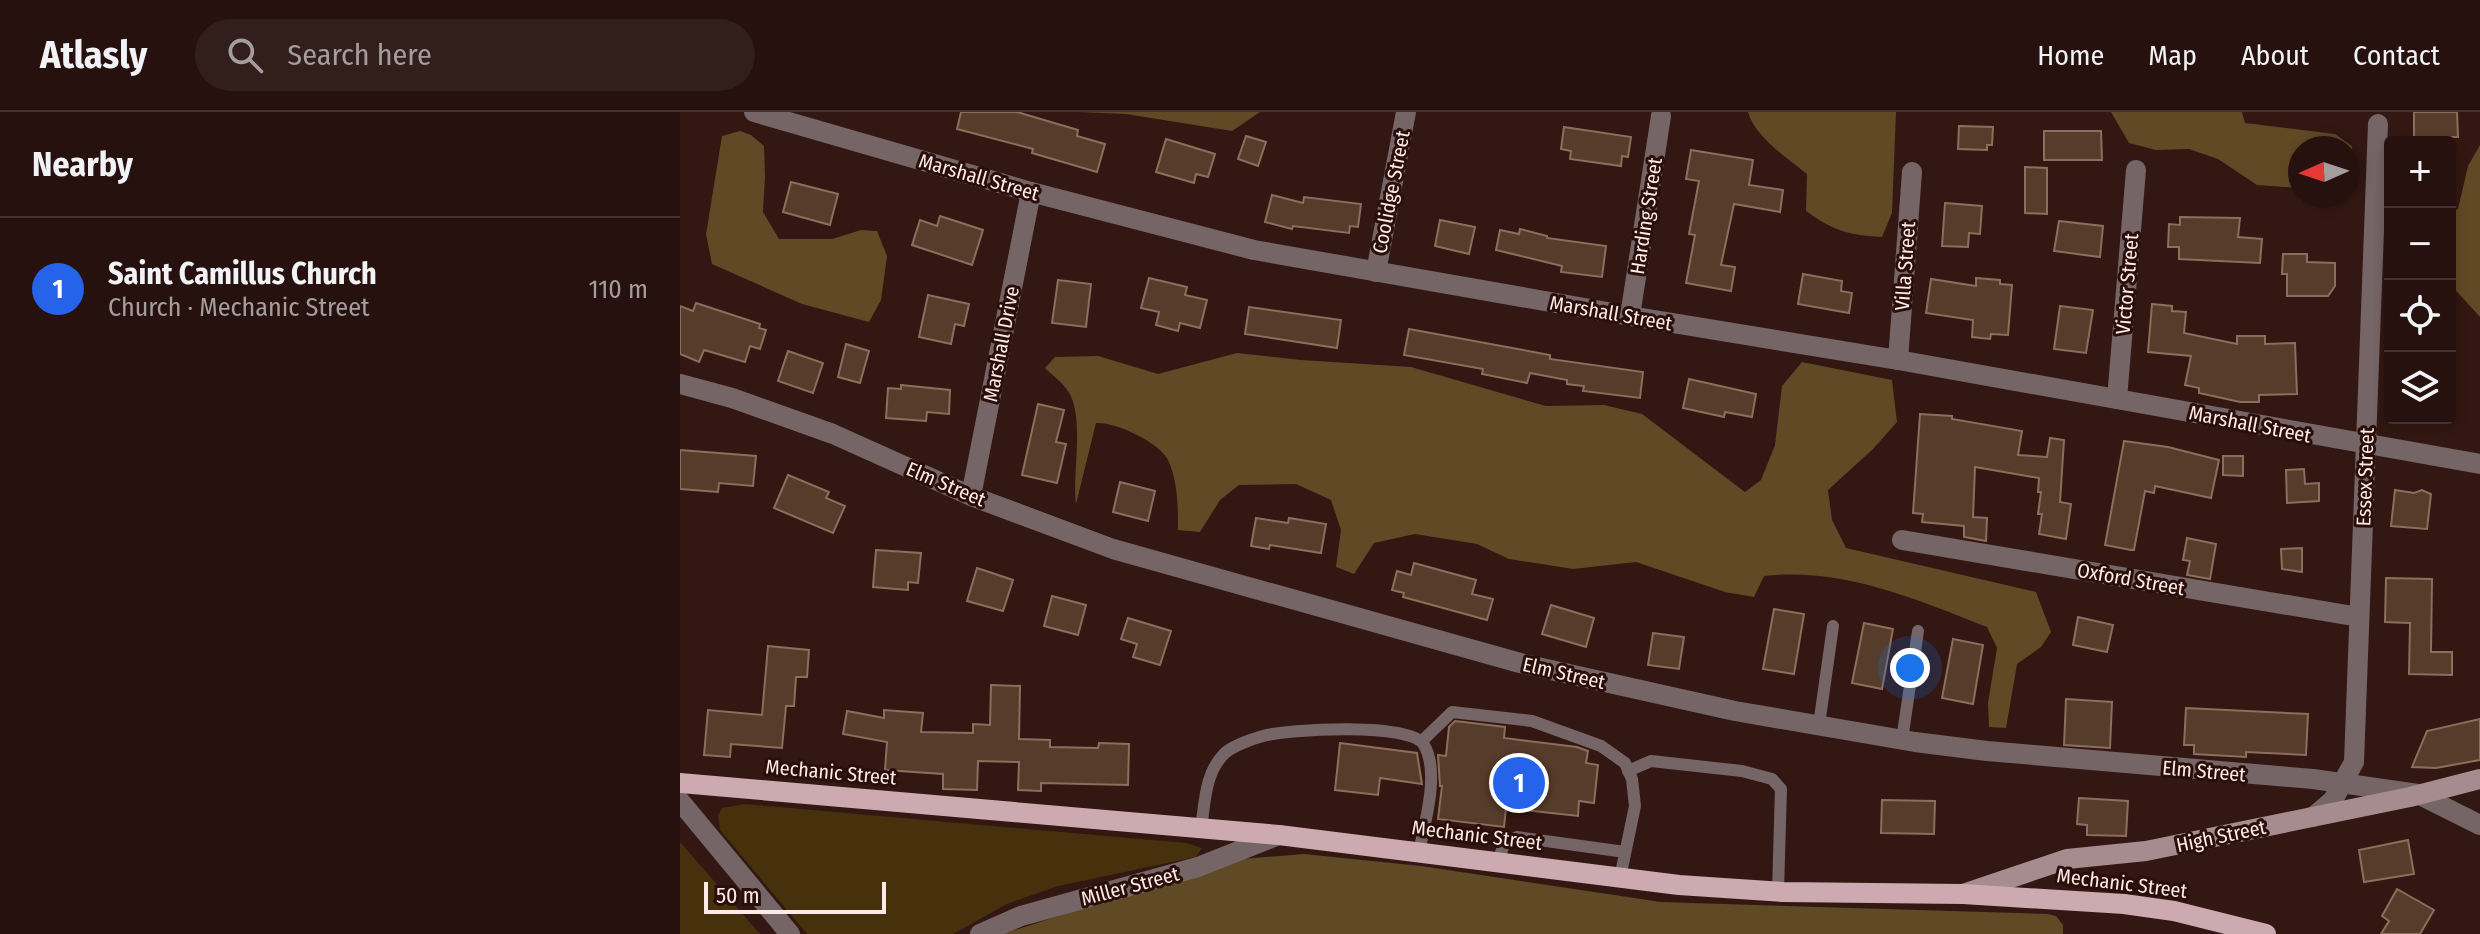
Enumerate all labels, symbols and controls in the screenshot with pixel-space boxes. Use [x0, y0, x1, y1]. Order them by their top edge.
search box [195, 19, 755, 91]
text: Atlasly [40, 32, 147, 78]
icon: search [223, 33, 267, 77]
text: Search here [287, 37, 432, 73]
text: Home [2037, 39, 2104, 72]
text: Map [2148, 39, 2197, 72]
text: About [2241, 39, 2309, 72]
text: Contact [2353, 39, 2440, 72]
street label: Coolidge Street [1367, 128, 1415, 255]
north arrow [2288, 136, 2360, 208]
map controls [2384, 136, 2456, 424]
button: + [2384, 136, 2456, 208]
text: Nearby [32, 144, 133, 185]
street label: Marshall Street [916, 148, 1042, 206]
street label: Harding Street [1625, 155, 1667, 276]
button: − [2384, 208, 2456, 280]
street label: Villa Street [1890, 220, 1920, 311]
street label: Victor Street [2111, 232, 2143, 336]
text: Saint Camillus Church [108, 256, 377, 292]
text: 1 [53, 274, 64, 305]
text: 110 m [588, 274, 648, 305]
button: locate [2384, 280, 2456, 352]
street label: Marshall Drive [978, 284, 1024, 404]
street label: Marshall Street [1548, 290, 1675, 336]
text: Church · Mechanic Street [108, 292, 369, 323]
button: layers [2384, 352, 2456, 424]
street label: Marshall Street [2187, 400, 2314, 448]
street label: Essex Street [2351, 427, 2379, 527]
street label: Elm Street [903, 457, 990, 512]
street label: Oxford Street [2075, 558, 2187, 600]
your location [1890, 648, 1930, 688]
street label: Elm Street [1520, 652, 1608, 694]
pin: 1 [1493, 753, 1545, 813]
street label: Mechanic Street [765, 754, 898, 790]
street label: Elm Street [2161, 755, 2247, 787]
street label: Mechanic Street [1411, 815, 1544, 855]
street label: High Street [2174, 815, 2268, 857]
street label: Miller Street [1078, 861, 1182, 911]
street label: Mechanic Street [2056, 863, 2189, 903]
scale bar [704, 878, 886, 914]
text: 50 m [716, 882, 760, 909]

